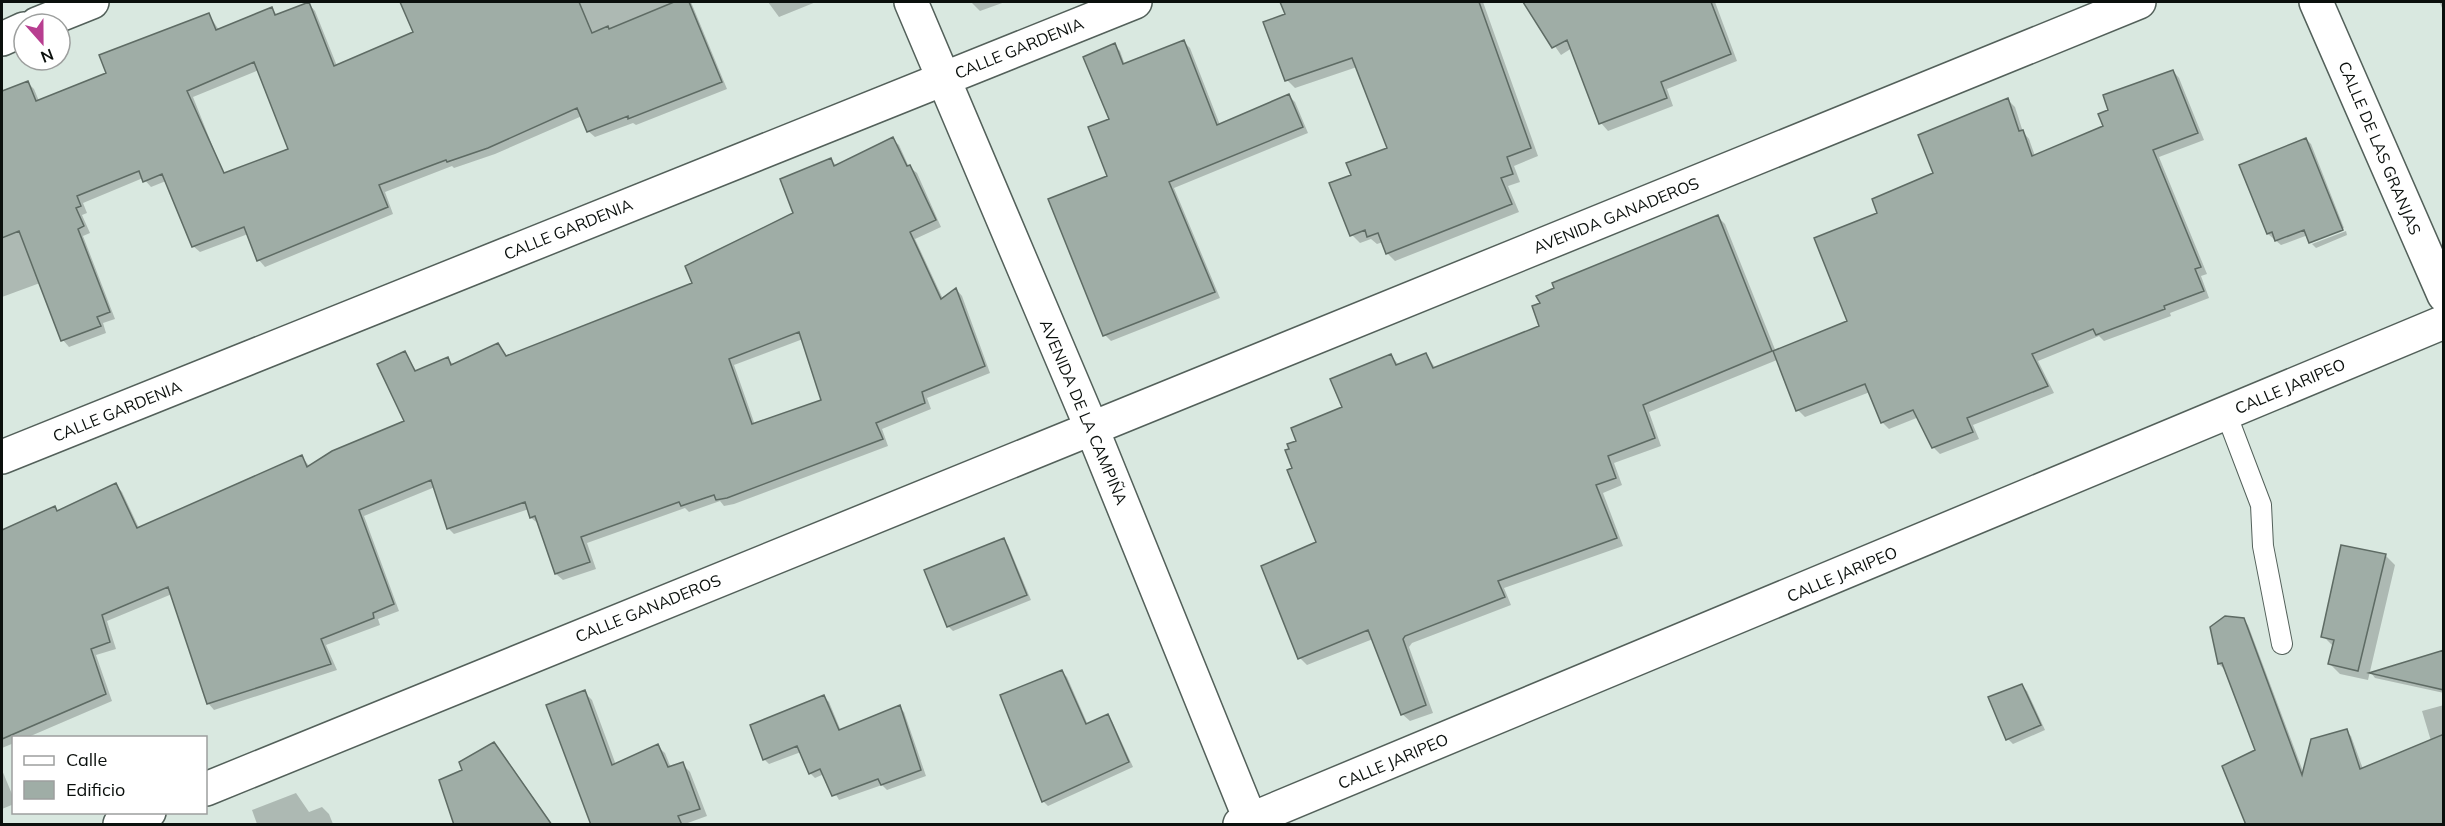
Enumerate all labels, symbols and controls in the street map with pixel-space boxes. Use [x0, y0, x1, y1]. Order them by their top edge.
north arrow [12, 12, 72, 72]
street label: CALLE GARDENIA [952, 13, 1087, 83]
text: N [38, 45, 57, 68]
street label: CALLE DE LAS GRANJAS [2334, 58, 2426, 238]
street label: AVENIDA GANADEROS [1530, 173, 1702, 257]
street label: CALLE GARDENIA [501, 194, 636, 264]
street label: AVENIDA DE LA CAMPIÑA [1036, 316, 1132, 508]
street label: CALLE JARIPEO [2232, 354, 2348, 418]
street label: CALLE GARDENIA [50, 376, 185, 446]
street label: CALLE JARIPEO [1784, 542, 1900, 606]
street label: CALLE GANADEROS [572, 570, 724, 646]
street label: CALLE JARIPEO [1335, 729, 1451, 793]
legend [12, 736, 207, 814]
text: Calle [66, 748, 107, 771]
text: Edificio [66, 778, 125, 801]

